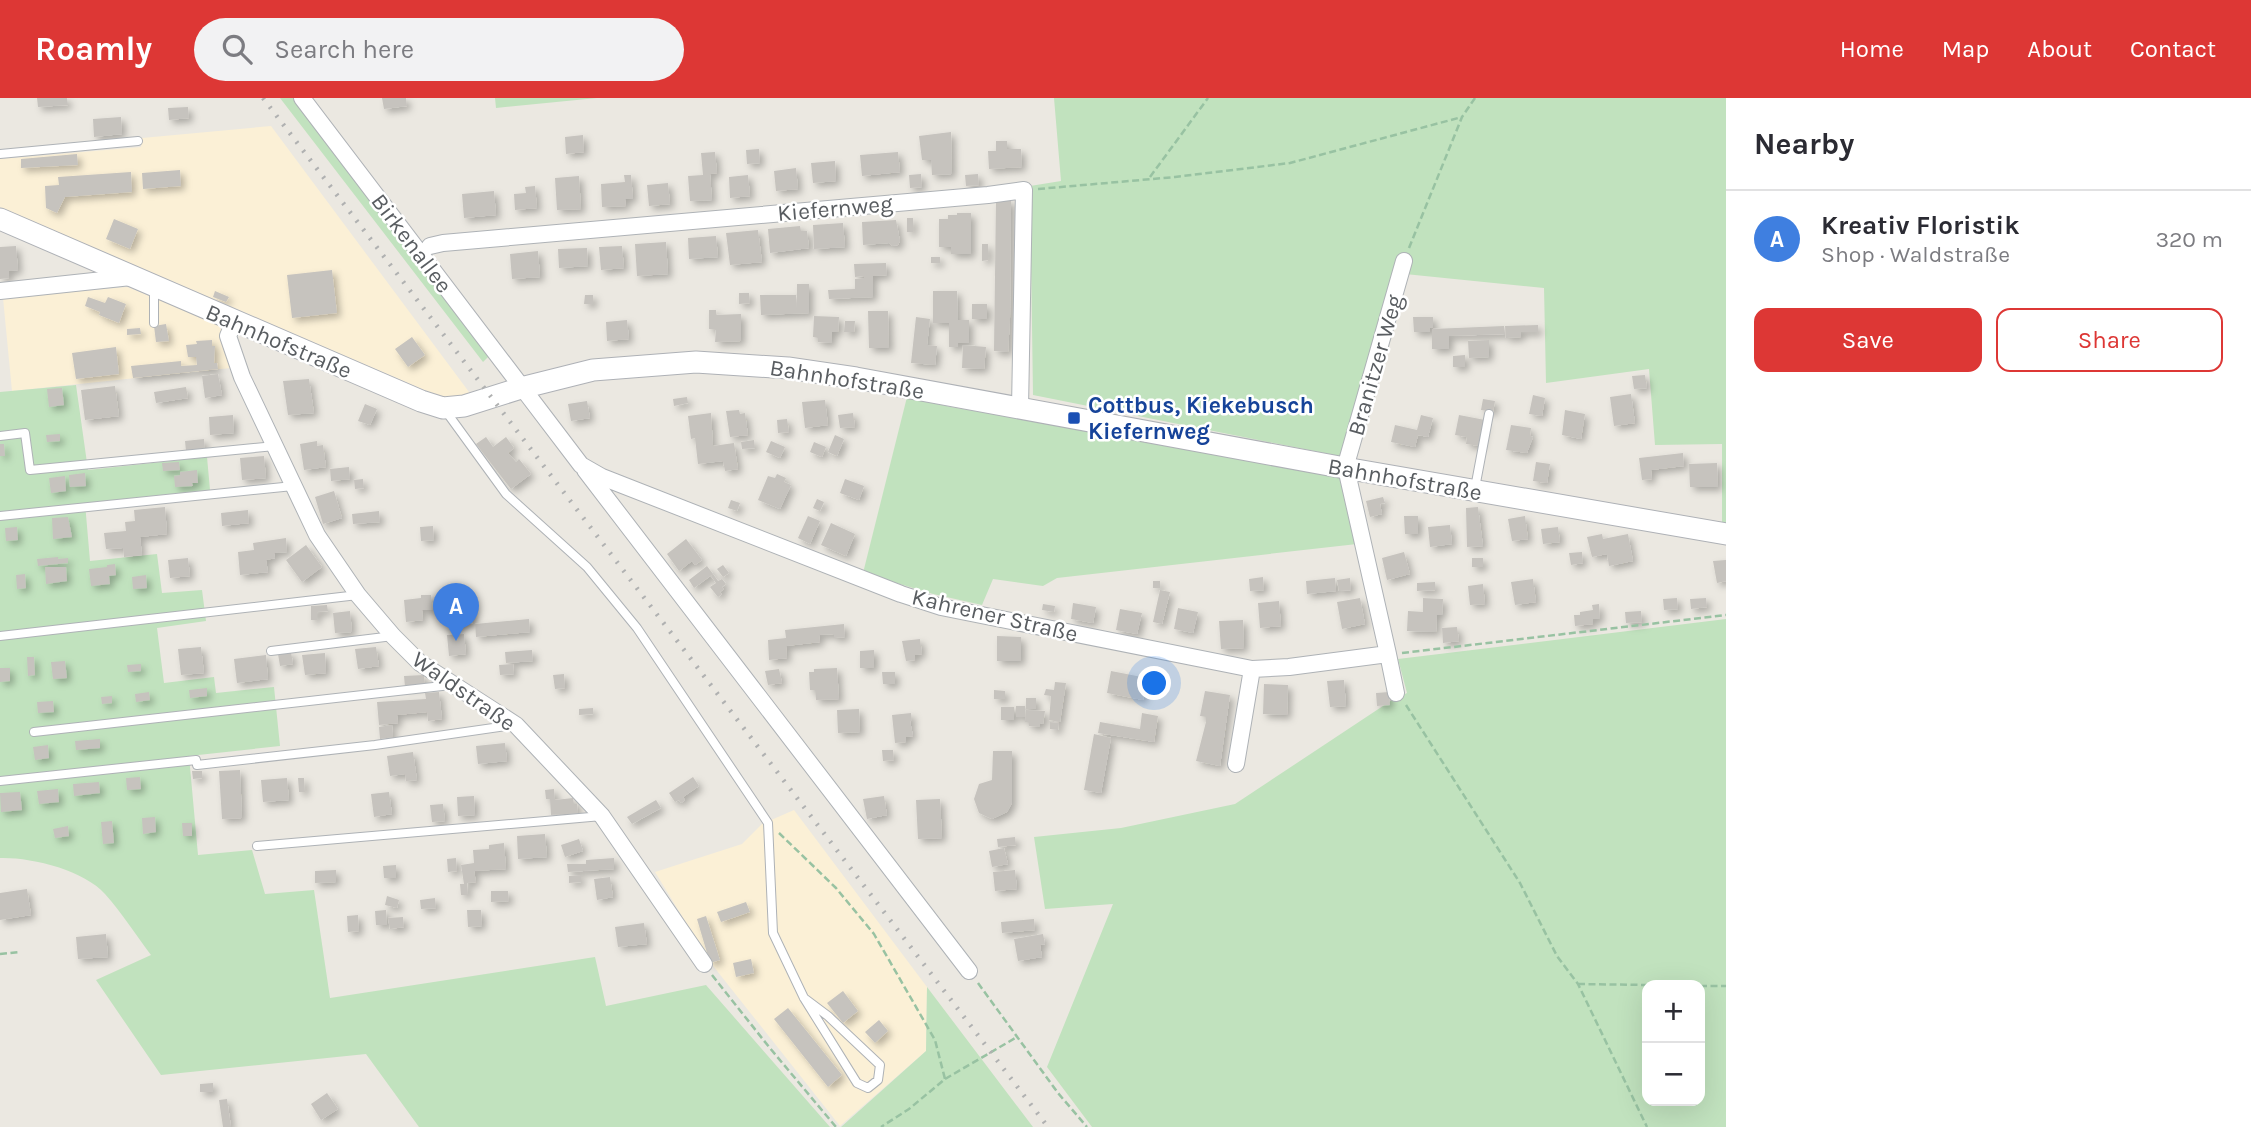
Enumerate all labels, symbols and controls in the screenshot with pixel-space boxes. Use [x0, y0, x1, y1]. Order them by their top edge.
search box [194, 18, 684, 81]
text: Roamly [35, 30, 152, 68]
icon: search [218, 30, 256, 68]
text: Search here [274, 34, 414, 65]
text: Home [1840, 35, 1904, 63]
text: Map [1942, 35, 1989, 63]
text: About [2027, 35, 2092, 63]
text: Contact [2130, 35, 2216, 63]
text: Nearby [1754, 126, 1854, 162]
street label: Birkenallee [366, 188, 458, 298]
street label: Kiefernweg [776, 190, 894, 227]
text: Kreativ Floristik [1821, 210, 2020, 241]
text: A [1770, 226, 1784, 253]
text: 320 m [2155, 226, 2223, 253]
text: Shop · Waldstraße [1821, 241, 2010, 268]
street label: Branitzer Weg [1342, 291, 1409, 439]
street label: Bahnhofstraße [202, 299, 356, 384]
button: Save [1754, 308, 1982, 372]
button: Share [1996, 308, 2223, 372]
street label: Bahnhofstraße [768, 354, 926, 405]
place label: Cottbus, Kiekebusch Kiefernweg [1088, 392, 1314, 445]
marker: Cottbus, Kiekebusch Kiefernweg [1066, 410, 1082, 426]
street label: Bahnhofstraße [1326, 453, 1484, 506]
pin: A [433, 583, 479, 641]
street label: Kahrener Straße [909, 583, 1081, 648]
street label: Waldstraße [407, 646, 521, 737]
your location [1137, 666, 1171, 700]
map controls [1642, 980, 1705, 1106]
button: + [1642, 980, 1705, 1043]
button: − [1642, 1043, 1705, 1106]

